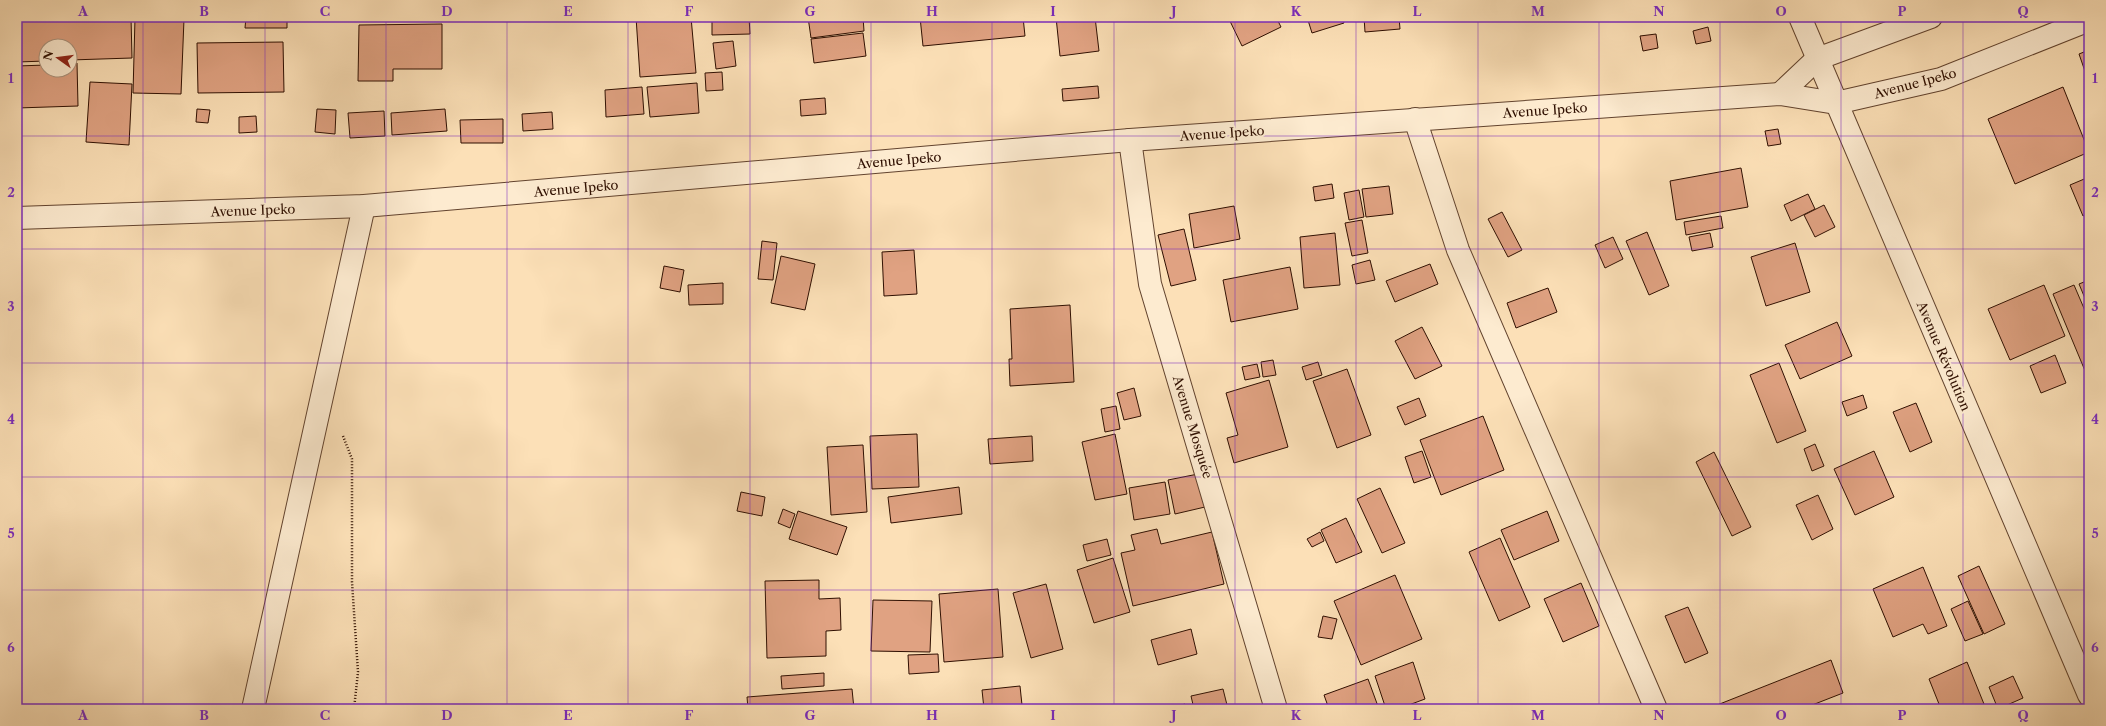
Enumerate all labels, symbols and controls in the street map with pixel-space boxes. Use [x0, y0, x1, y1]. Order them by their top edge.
text: A [77, 3, 89, 19]
text: B [199, 3, 209, 19]
text: C [320, 3, 330, 19]
text: D [441, 3, 453, 19]
text: E [563, 3, 573, 19]
text: F [685, 3, 694, 19]
text: G [804, 3, 816, 19]
text: H [926, 3, 938, 19]
text: I [1050, 3, 1056, 19]
text: J [1169, 3, 1177, 19]
text: K [1291, 3, 1302, 19]
text: L [1413, 3, 1422, 19]
text: M [1531, 3, 1545, 19]
text: N [1653, 3, 1665, 19]
text: O [1775, 3, 1787, 19]
text: P [1898, 3, 1907, 19]
text: Q [2017, 3, 2029, 19]
north arrow [38, 38, 78, 78]
text: N [40, 49, 56, 62]
street label: Avenue Ipeko [1871, 64, 1958, 102]
text: 1 [8, 70, 14, 86]
text: 1 [2092, 70, 2098, 86]
street label: Avenue Ipeko [1501, 99, 1588, 121]
street label: Avenue Ipeko [1178, 122, 1265, 144]
street label: Avenue Ipeko [855, 148, 942, 172]
street label: Avenue Ipeko [532, 176, 619, 200]
text: 2 [7, 184, 15, 200]
text: 2 [2091, 184, 2099, 200]
street label: Avenue Ipeko [209, 201, 296, 220]
text: 3 [7, 298, 15, 314]
street label: Avenue Révolution [1913, 298, 1974, 413]
text: 3 [2091, 298, 2099, 314]
street label: Avenue Mosquée [1169, 373, 1216, 480]
text: 4 [7, 411, 15, 427]
text: 4 [2091, 411, 2099, 427]
text: 5 [7, 525, 15, 541]
text: 5 [2091, 525, 2099, 541]
text: 6 [7, 639, 15, 655]
text: 6 [2091, 639, 2099, 655]
text: A [77, 707, 89, 723]
text: B [199, 707, 209, 723]
text: C [320, 707, 330, 723]
text: D [441, 707, 453, 723]
text: E [563, 707, 573, 723]
text: F [685, 707, 694, 723]
text: G [804, 707, 816, 723]
text: H [926, 707, 938, 723]
text: I [1050, 707, 1056, 723]
text: J [1169, 707, 1177, 723]
text: K [1291, 707, 1302, 723]
text: L [1413, 707, 1422, 723]
text: M [1531, 707, 1545, 723]
text: N [1653, 707, 1665, 723]
text: O [1775, 707, 1787, 723]
text: P [1898, 707, 1907, 723]
text: Q [2017, 707, 2029, 723]

